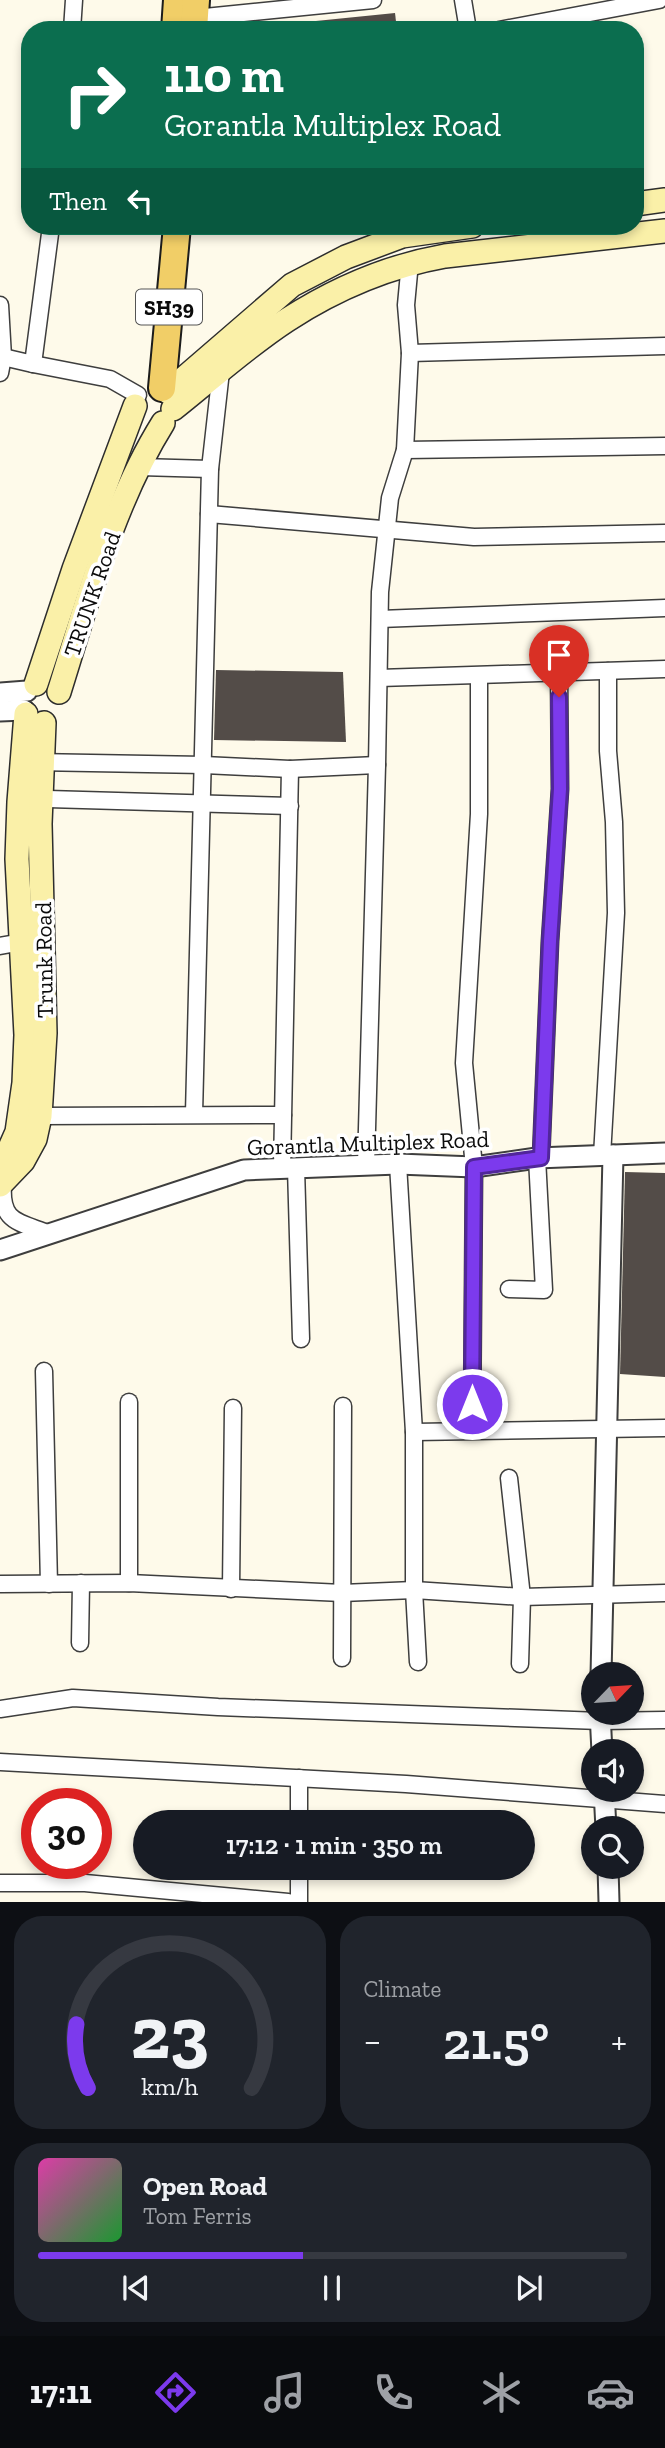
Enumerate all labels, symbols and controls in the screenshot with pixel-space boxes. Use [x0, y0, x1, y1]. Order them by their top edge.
text: 110 m [164, 46, 284, 105]
icon: right [49, 49, 140, 140]
text: Gorantla Multiplex Road [164, 106, 501, 144]
icon: left [121, 182, 159, 220]
text: Then [49, 185, 107, 217]
road number: SH39 [136, 290, 202, 324]
street label: TRUNK Road [57, 527, 127, 660]
pin [529, 625, 589, 697]
icon: arrive [540, 636, 578, 674]
street label: Trunk Road [29, 901, 59, 1018]
street label: Gorantla Multiplex Road [246, 1125, 490, 1161]
position arrow [435, 1367, 509, 1441]
north arrow [581, 1662, 644, 1726]
map controls [581, 1662, 644, 1879]
button: sound [581, 1739, 644, 1802]
speed limit sign: 30 [21, 1788, 112, 1879]
button: search [581, 1816, 644, 1879]
text: 17:12 · 1 min · 350 m [226, 1829, 442, 1861]
text: Climate [364, 1975, 441, 2003]
text: 23 [131, 1990, 209, 2078]
text: 21.5° [443, 2010, 549, 2072]
text: − [364, 2018, 381, 2064]
text: + [611, 2018, 627, 2064]
text: km/h [141, 2071, 198, 2101]
text: Open Road [143, 2170, 267, 2202]
text: Tom Ferris [143, 2202, 252, 2230]
icon: previous [117, 2269, 155, 2307]
icon: pause [313, 2269, 351, 2307]
icon: next [510, 2269, 548, 2307]
icon: directions [151, 2368, 200, 2417]
icon: music [260, 2368, 309, 2417]
icon: phone [369, 2368, 418, 2417]
icon: climate [477, 2368, 526, 2417]
icon: car [586, 2368, 635, 2417]
text: 17:11 [30, 2373, 92, 2411]

